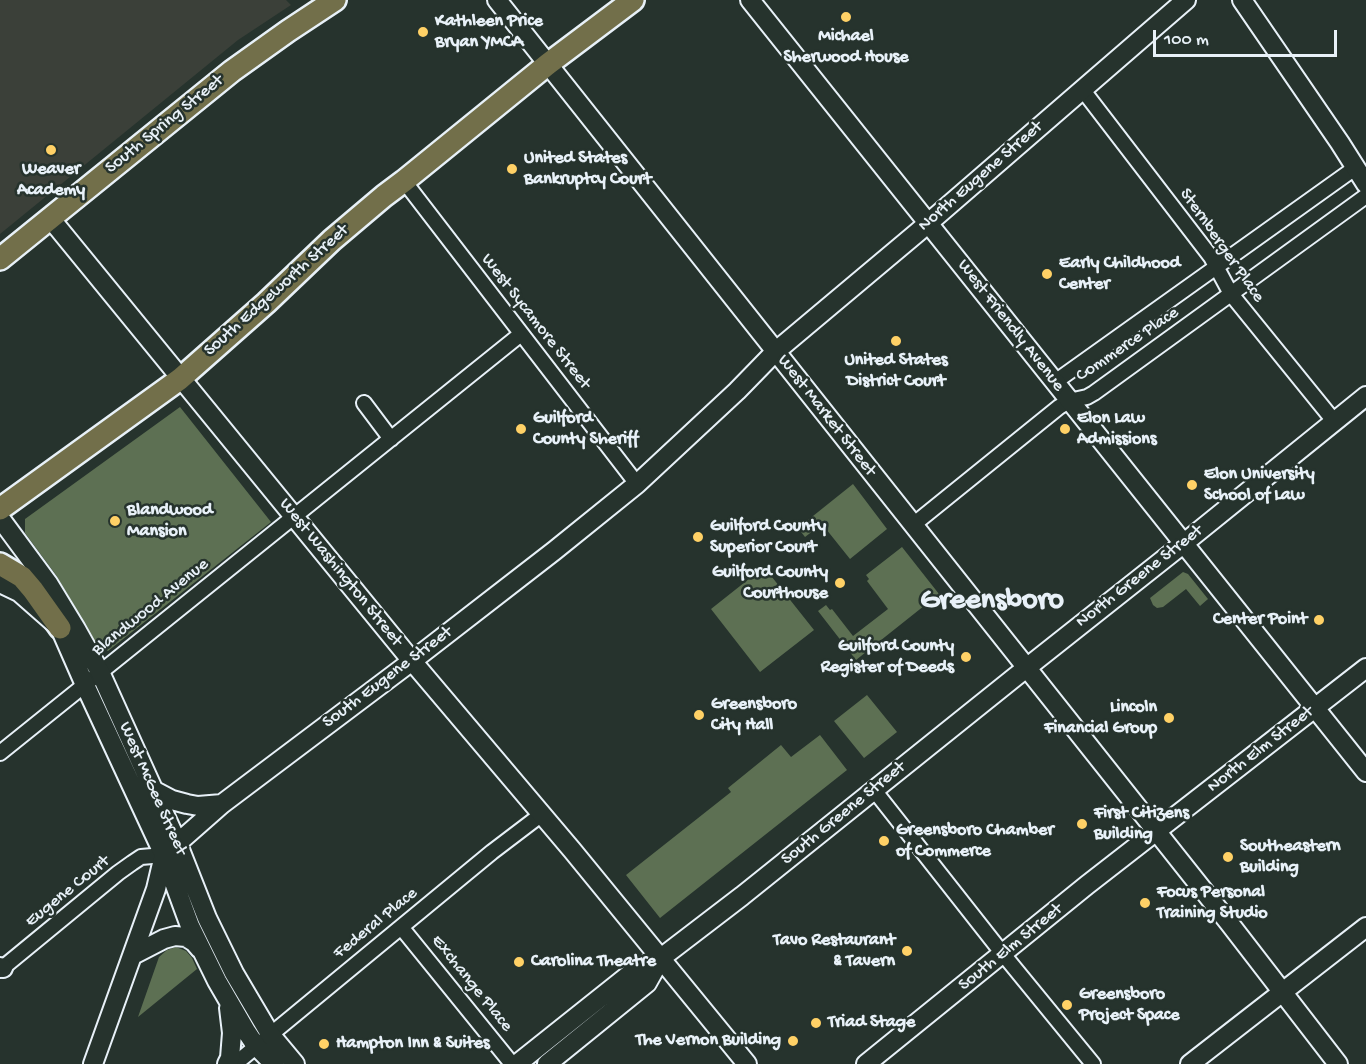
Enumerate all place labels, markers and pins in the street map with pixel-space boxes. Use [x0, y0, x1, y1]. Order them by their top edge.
marker: Michael Sherwood House [839, 10, 853, 24]
place label: Kathleen Price Bryan YMCA [435, 11, 543, 54]
marker: Kathleen Price Bryan YMCA [416, 25, 430, 39]
place label: Michael Sherwood House [783, 26, 909, 68]
marker: Weaver Academy [44, 143, 58, 157]
place label: United States Bankruptcy Court [524, 148, 651, 190]
place label: Weaver Academy [17, 159, 85, 201]
marker: United States Bankruptcy Court [505, 162, 519, 176]
place label: Early Childhood Center [1059, 253, 1180, 296]
marker: Early Childhood Center [1040, 267, 1054, 281]
marker: United States District Court [889, 334, 903, 348]
place label: United States District Court [844, 350, 948, 392]
place label: Guilford County Sheriff [533, 408, 638, 450]
place label: Elon Law Admissions [1077, 408, 1157, 450]
marker: Guilford County Sheriff [514, 422, 528, 436]
marker: Elon Law Admissions [1058, 422, 1072, 436]
place label: Elon University School of Law [1204, 464, 1315, 506]
marker: Elon University School of Law [1185, 478, 1199, 492]
place label: Blandwood Mansion [127, 500, 212, 542]
marker: Blandwood Mansion [108, 514, 122, 528]
place label: Guilford County Superior Court [710, 516, 826, 558]
marker: Guilford County Superior Court [691, 530, 705, 544]
place label: Guilford County Courthouse [712, 562, 828, 604]
marker: Guilford County Courthouse [833, 576, 847, 590]
place label: Center Point [1213, 609, 1307, 631]
marker: Center Point [1312, 613, 1326, 627]
place label: Guilford County Register of Deeds [821, 636, 954, 678]
marker: Guilford County Register of Deeds [959, 650, 973, 664]
place label: Greensboro City Hall [711, 694, 797, 736]
place label: Lincoln Financial Group [1044, 697, 1157, 740]
marker: Greensboro City Hall [692, 708, 706, 722]
marker: Lincoln Financial Group [1162, 711, 1176, 725]
place label: First Citizens Building [1094, 803, 1189, 846]
marker: First Citizens Building [1075, 817, 1089, 831]
place label: Greensboro Chamber of Commerce [896, 820, 1054, 862]
marker: Greensboro Chamber of Commerce [877, 834, 891, 848]
place label: Southeastern Building [1240, 836, 1341, 878]
marker: Southeastern Building [1221, 850, 1235, 864]
place label: Focus Personal Training Studio [1157, 882, 1268, 924]
marker: Focus Personal Training Studio [1138, 896, 1152, 910]
place label: Tavo Restaurant & Tavern [773, 930, 895, 972]
marker: Tavo Restaurant & Tavern [900, 944, 914, 958]
place label: Carolina Theatre [531, 951, 656, 973]
marker: Carolina Theatre [512, 955, 526, 969]
place label: Greensboro Project Space [1079, 984, 1180, 1026]
marker: Greensboro Project Space [1060, 998, 1074, 1012]
place label: Triad Stage [828, 1012, 915, 1034]
marker: Triad Stage [809, 1016, 823, 1030]
place label: The Vernon Building [636, 1030, 781, 1052]
place label: Hampton Inn & Suites [336, 1033, 490, 1055]
marker: The Vernon Building [786, 1034, 800, 1048]
marker: Hampton Inn & Suites [317, 1037, 331, 1051]

